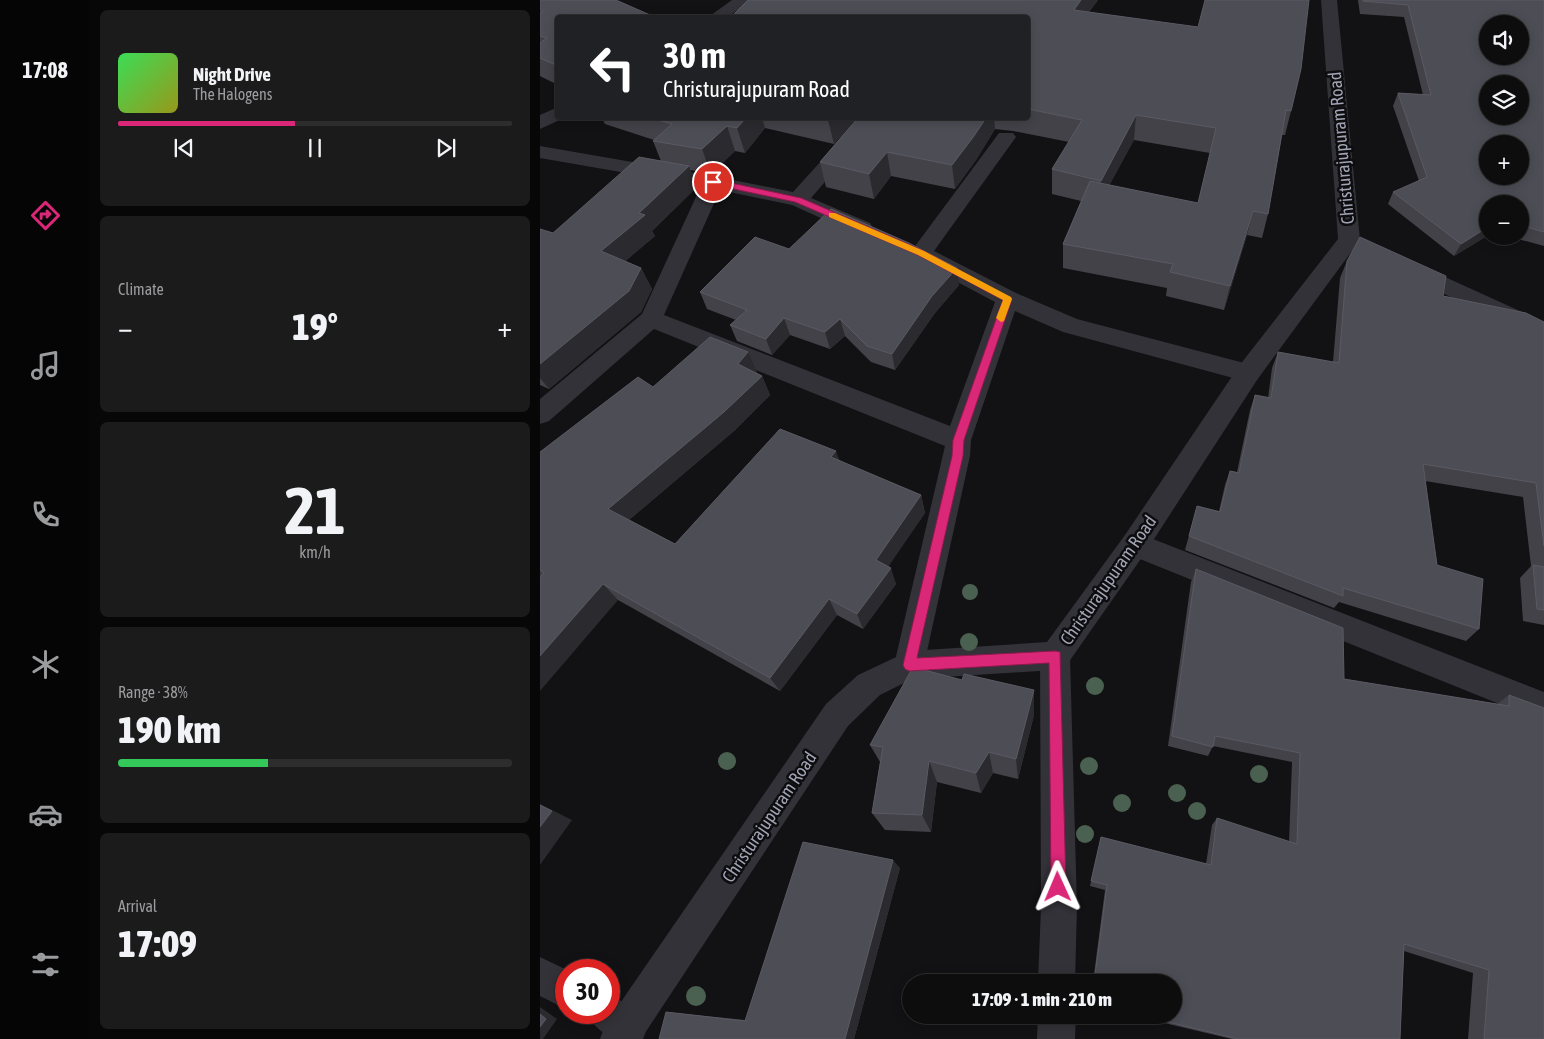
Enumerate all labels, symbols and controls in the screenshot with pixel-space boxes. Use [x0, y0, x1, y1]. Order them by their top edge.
map controls [1479, 15, 1529, 245]
button: sound [1479, 15, 1529, 65]
icon: left [580, 35, 645, 100]
text: 30 m [663, 35, 726, 75]
text: 17:08 [22, 57, 68, 83]
text: Night Drive [193, 63, 271, 85]
street label: Christurajupuram Road [1324, 71, 1358, 225]
button: layers [1479, 75, 1529, 125]
text: Christurajupuram Road [663, 76, 850, 102]
text: The Halogens [193, 85, 273, 103]
icon: previous [170, 134, 198, 162]
icon: pause [301, 134, 329, 162]
icon: next [432, 134, 460, 162]
button: + [1479, 135, 1529, 185]
pin [692, 161, 734, 203]
icon: arrive [699, 168, 727, 196]
button: − [1479, 195, 1529, 245]
icon: directions [28, 198, 63, 233]
text: Climate [118, 280, 164, 298]
text: 19° [292, 305, 338, 348]
text: − [118, 311, 133, 343]
text: + [497, 311, 512, 343]
icon: music [28, 348, 63, 383]
text: 21 [284, 473, 346, 548]
icon: phone [28, 497, 63, 532]
street label: Christurajupuram Road [1056, 511, 1160, 649]
text: km/h [299, 543, 331, 561]
icon: climate [28, 647, 63, 682]
text: Range · 38% [118, 683, 188, 701]
text: 190 km [118, 708, 221, 751]
street label: Christurajupuram Road [718, 748, 820, 886]
icon: car [28, 797, 63, 832]
position arrow [1031, 860, 1083, 912]
text: Arrival [118, 897, 157, 915]
text: 17:09 [118, 922, 197, 965]
icon: filters [28, 947, 63, 982]
speed limit sign: 30 [555, 959, 620, 1024]
text: 17:09 · 1 min · 210 m [972, 988, 1112, 1010]

